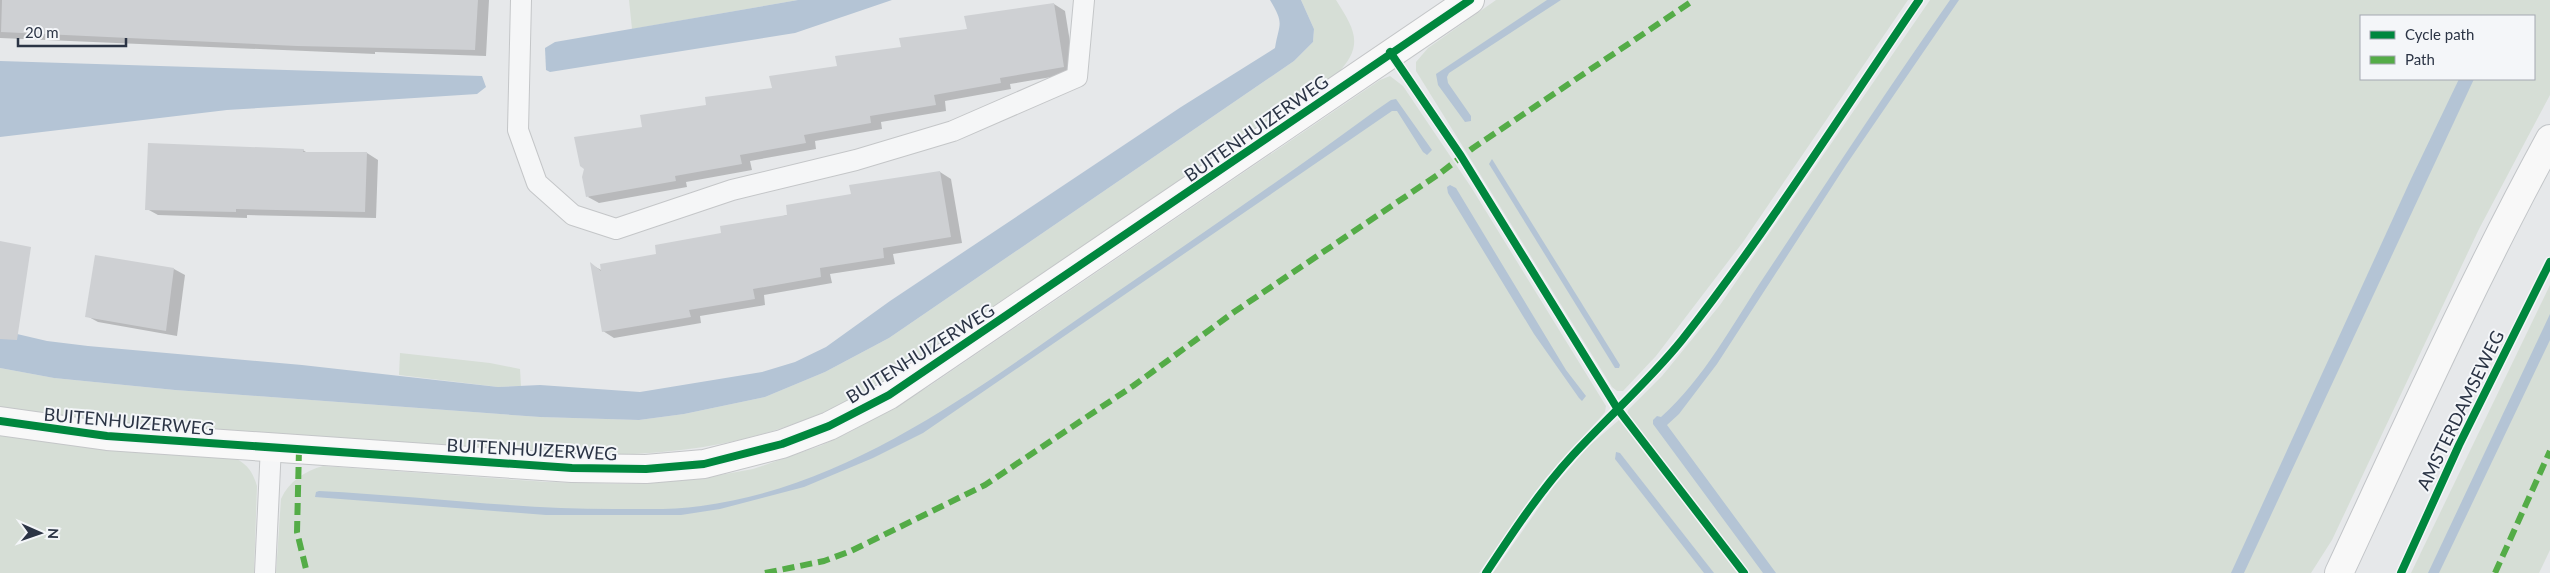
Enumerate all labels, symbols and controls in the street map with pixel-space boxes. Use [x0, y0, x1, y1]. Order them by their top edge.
scale bar [18, 15, 125, 47]
legend [2360, 15, 2535, 80]
text: 20 m [25, 23, 59, 41]
text: Cycle path [2405, 25, 2474, 43]
text: Path [2405, 50, 2435, 68]
street label: BUITENHUIZERWEG [1180, 70, 1332, 186]
street label: BUITENHUIZERWEG [842, 298, 998, 408]
street label: AMSTERDAMSEWEG [2412, 326, 2508, 494]
street label: BUITENHUIZERWEG [43, 403, 215, 439]
street label: BUITENHUIZERWEG [446, 434, 618, 464]
north arrow [15, 508, 65, 558]
text: N [45, 528, 62, 539]

